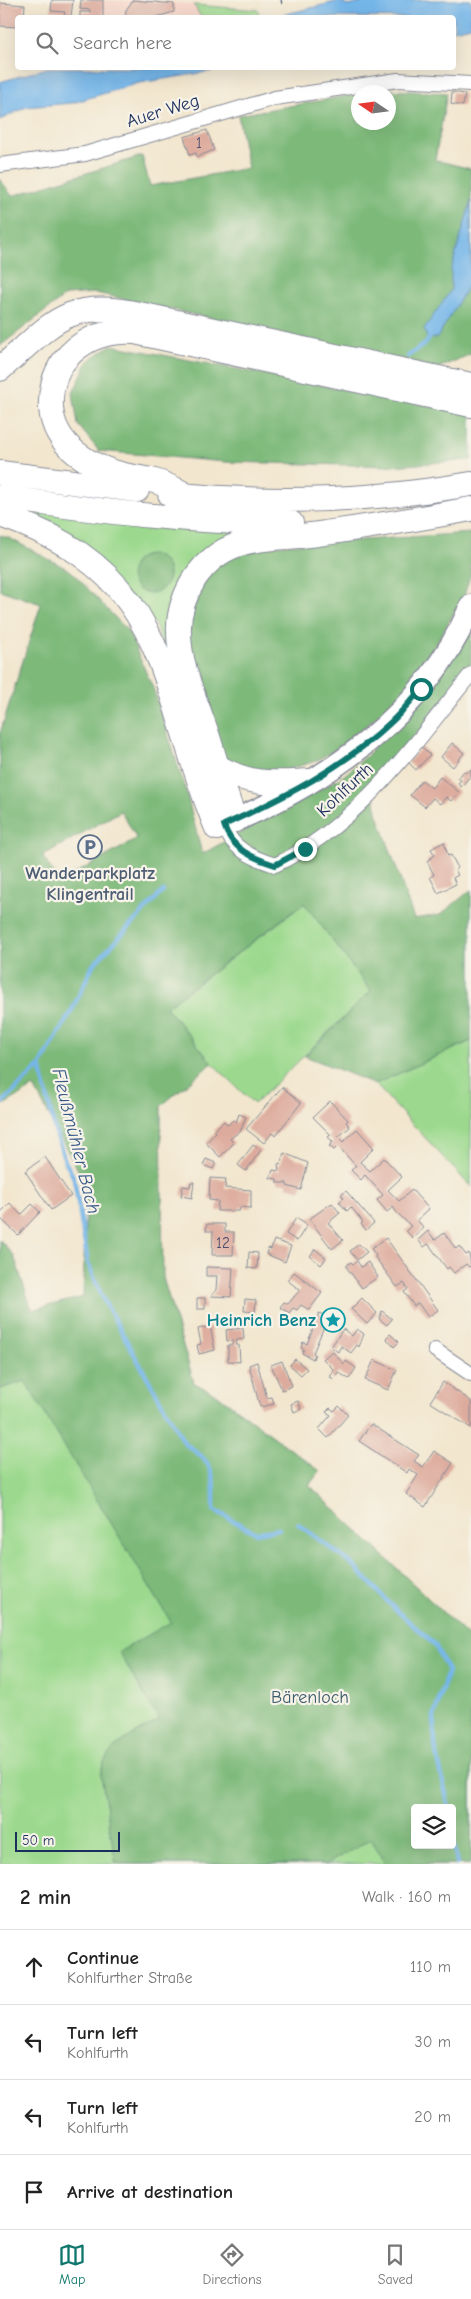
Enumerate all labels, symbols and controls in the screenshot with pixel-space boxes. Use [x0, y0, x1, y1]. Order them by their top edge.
search box [15, 15, 456, 70]
icon: search [33, 29, 61, 57]
text: Search here [73, 32, 172, 54]
north arrow [351, 85, 396, 130]
street label: Auer Weg [124, 90, 202, 132]
house number: 1 [196, 134, 202, 152]
route start [410, 678, 433, 701]
street label: Kohlfurth [312, 759, 378, 821]
parking icon: Wanderparkplatz Klingentrail [77, 834, 103, 860]
route end [294, 838, 317, 861]
place label: Wanderparkplatz Klingentrail [25, 863, 155, 905]
water label: Fleußmühler Bach [47, 1066, 105, 1216]
house number: 12 [216, 1234, 230, 1252]
place icon: Heinrich Benz [320, 1307, 346, 1333]
place label: Heinrich Benz [207, 1310, 316, 1331]
park label: Bärenloch [271, 1687, 349, 1708]
map controls [411, 1804, 456, 1849]
button: layers [411, 1804, 456, 1849]
scale bar [15, 1829, 120, 1852]
text: 50 m [22, 1832, 54, 1849]
text: 2 min [20, 1885, 71, 1909]
text: Walk · 160 m [362, 1888, 451, 1906]
text: Continue [67, 1947, 139, 1969]
icon: ahead [20, 1953, 48, 1981]
text: 110 m [410, 1958, 451, 1976]
text: Kohlfurther Straße [67, 1969, 193, 1987]
text: Turn left [67, 2022, 138, 2044]
icon: left [20, 2028, 48, 2056]
text: 30 m [415, 2033, 451, 2051]
text: Kohlfurth [67, 2044, 129, 2062]
text: Turn left [67, 2097, 138, 2119]
icon: left [20, 2103, 48, 2131]
text: 20 m [414, 2108, 451, 2126]
text: Kohlfurth [67, 2119, 129, 2137]
icon: arrive [20, 2178, 48, 2206]
text: Arrive at destination [67, 2181, 233, 2203]
tab: Map [58, 2241, 86, 2288]
tab: Directions [202, 2241, 262, 2288]
tab: Saved [378, 2241, 413, 2288]

